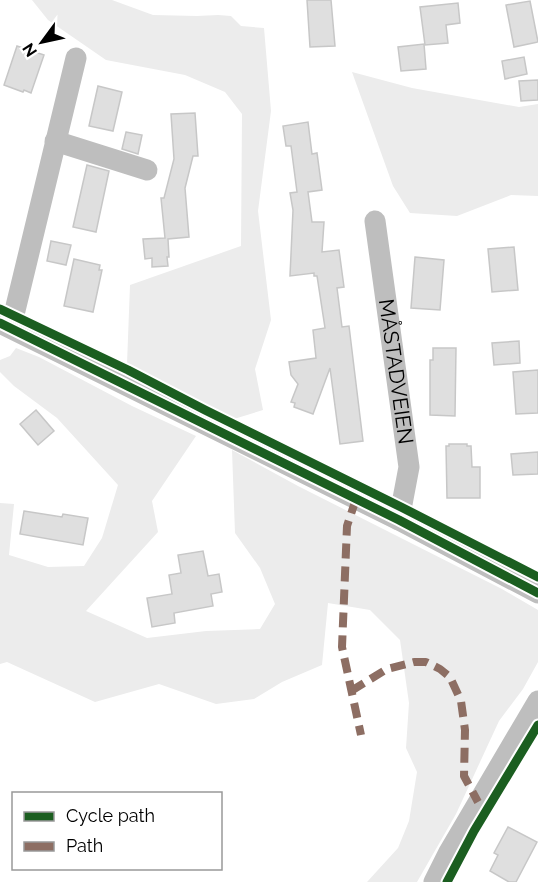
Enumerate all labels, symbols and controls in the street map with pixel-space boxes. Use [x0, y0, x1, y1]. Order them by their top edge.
north arrow [12, 12, 72, 72]
text: N [19, 40, 41, 60]
street label: MÅSTADVEIEN [374, 297, 419, 446]
legend [12, 792, 222, 870]
text: Cycle path [66, 805, 155, 826]
text: Path [66, 835, 103, 856]

